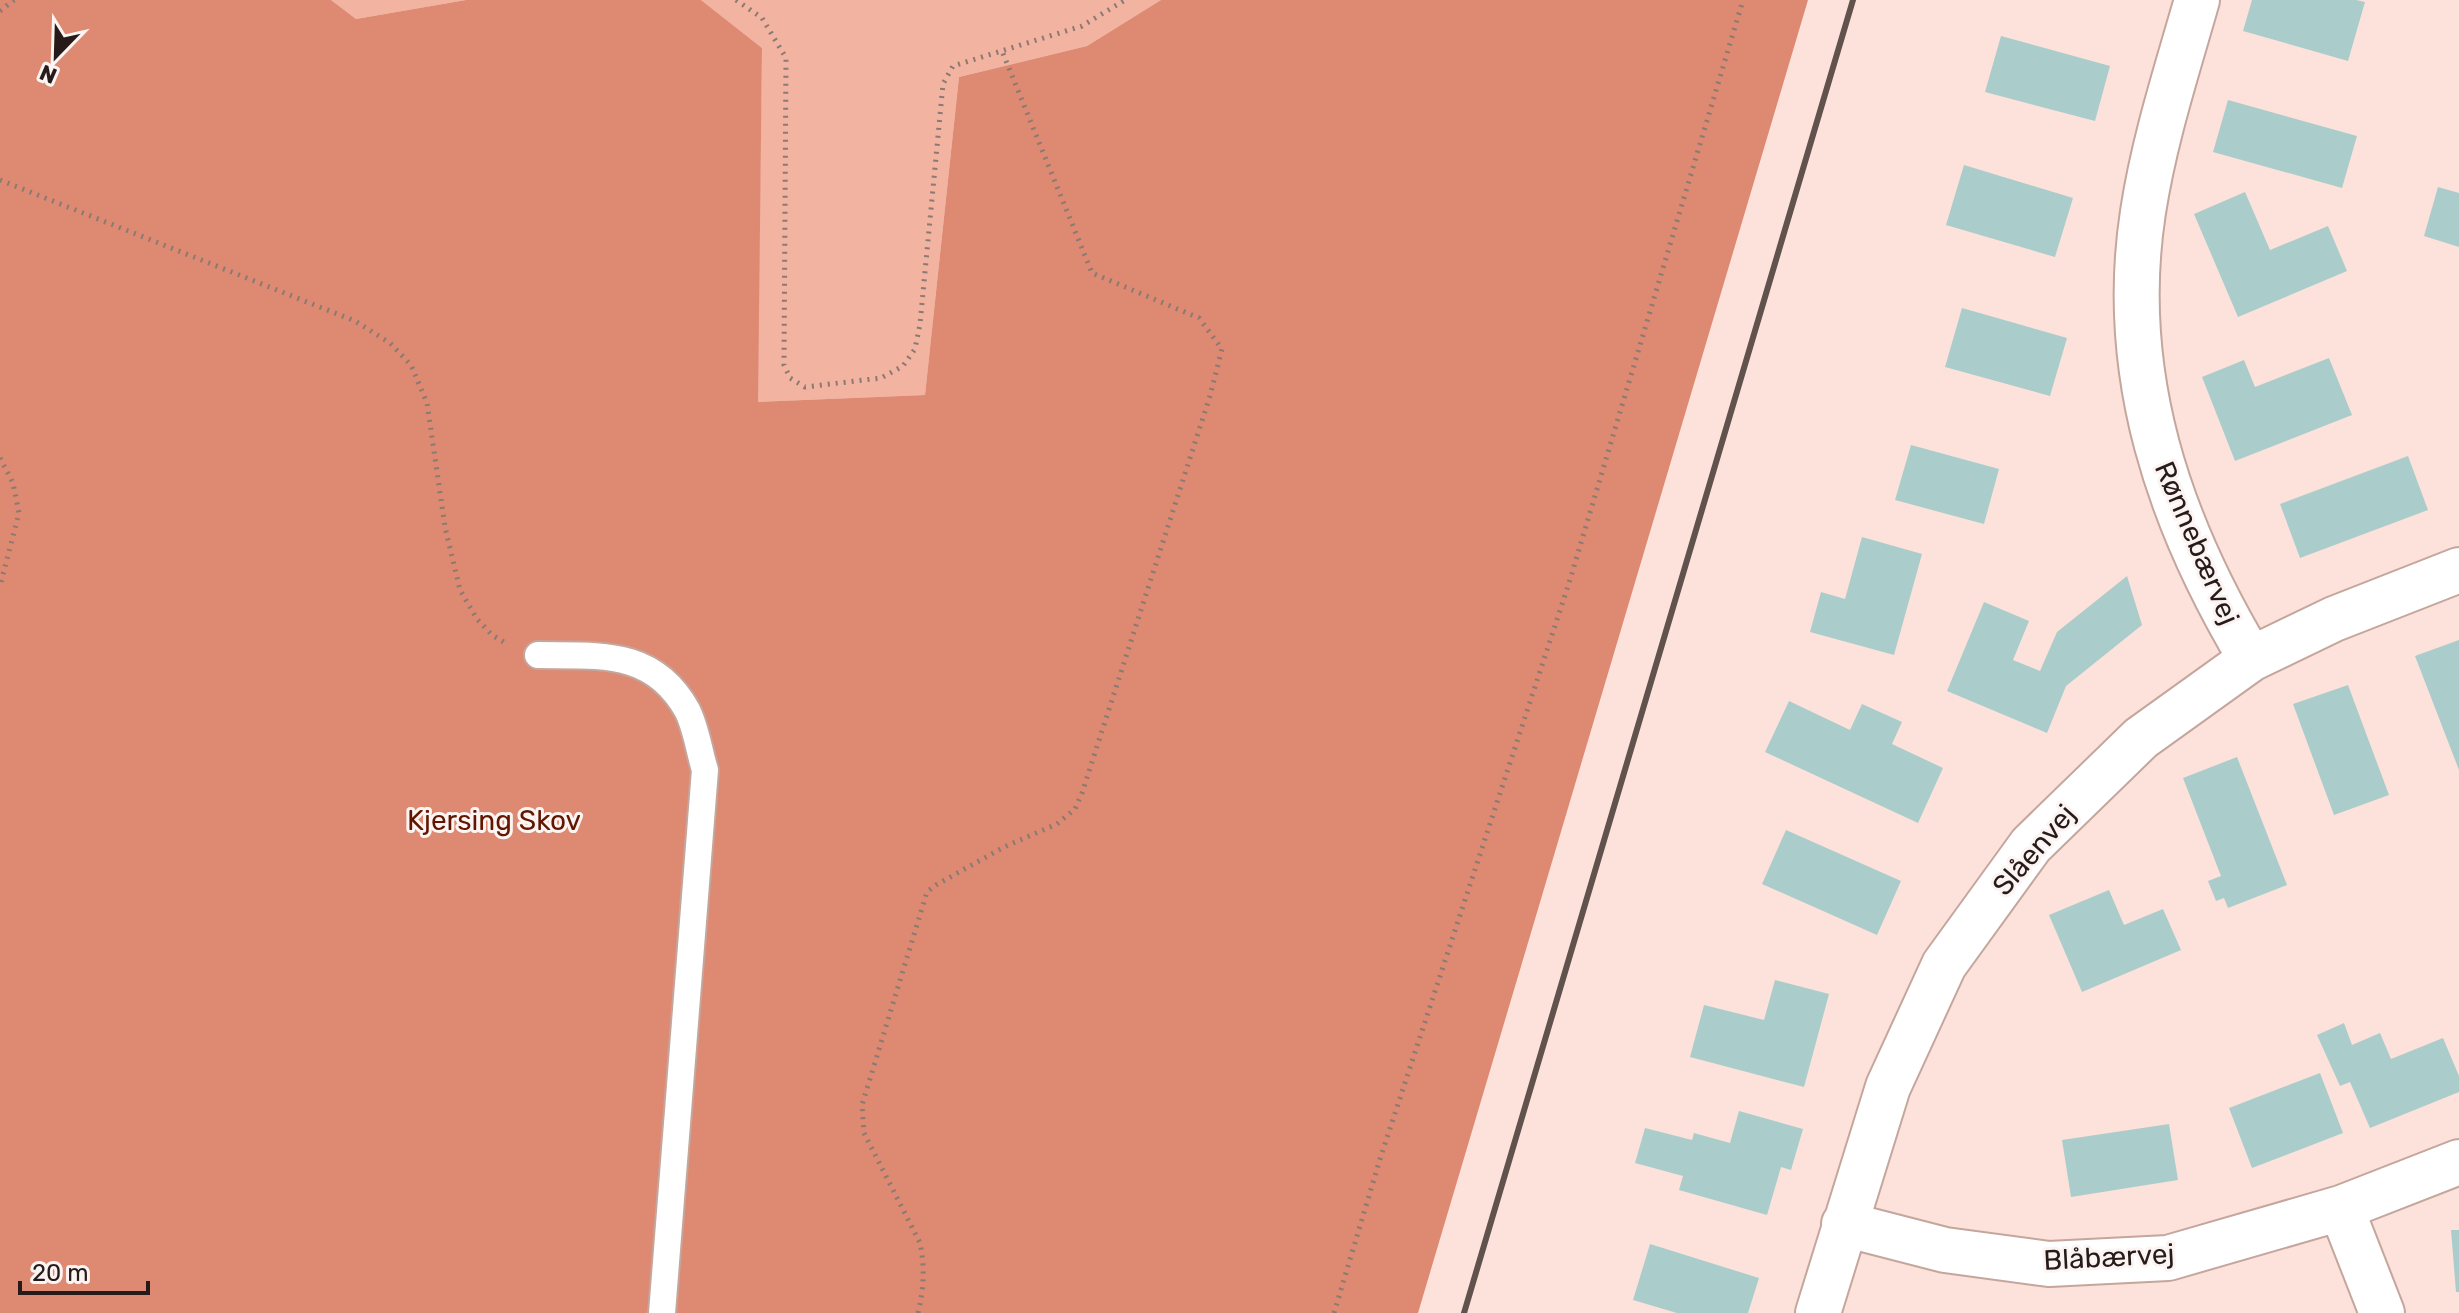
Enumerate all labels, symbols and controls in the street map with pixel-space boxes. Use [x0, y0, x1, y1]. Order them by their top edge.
north arrow [16, 16, 96, 96]
text: N [36, 58, 61, 89]
street label: Rønnebærvej [2148, 457, 2246, 629]
street label: Slåenvej [1986, 798, 2082, 902]
park label: Kjersing Skov [407, 804, 581, 837]
street label: Blåbærvej [2043, 1237, 2175, 1277]
scale bar [20, 1245, 148, 1295]
text: 20 m [32, 1259, 89, 1287]

